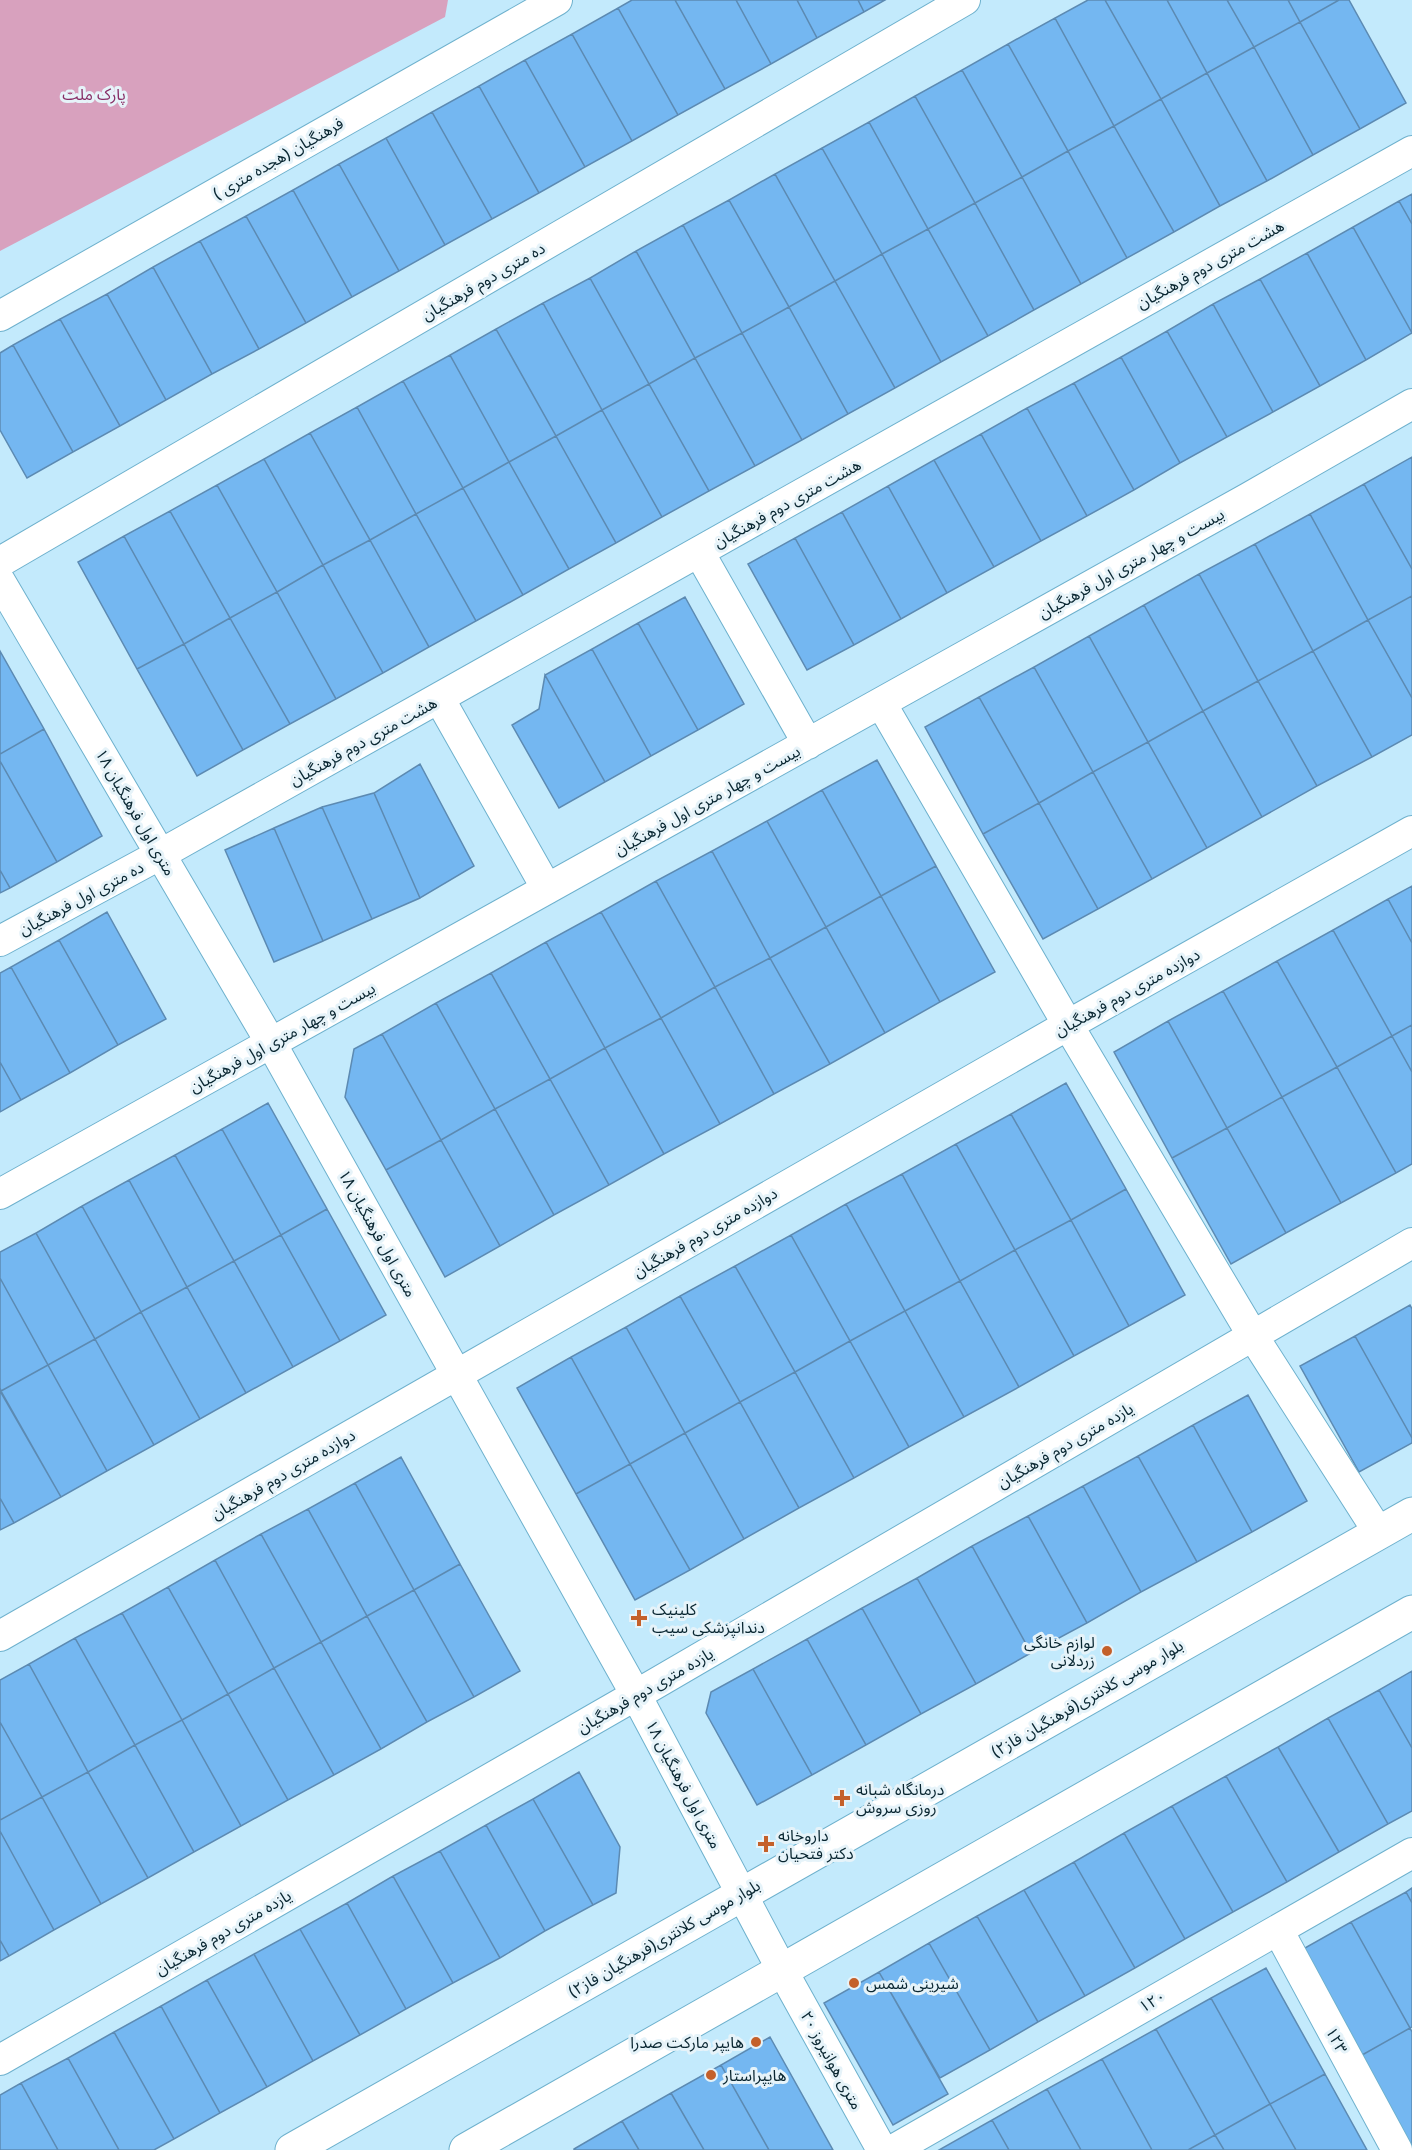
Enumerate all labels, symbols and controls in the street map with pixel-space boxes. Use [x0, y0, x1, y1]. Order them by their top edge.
park label: پارک ملت [62, 85, 126, 105]
street label: فرهنگیان (هجده متری ) [210, 113, 347, 204]
street label: هشت متری دوم فرهنگیان [1133, 216, 1289, 315]
street label: ده متری دوم فرهنگیان [418, 238, 550, 327]
street label: هشت متری دوم فرهنگیان [710, 455, 866, 554]
street label: بیست و چهار متری اول فرهنگیان [1035, 504, 1228, 623]
street label: هشت متری دوم فرهنگیان [286, 693, 442, 792]
street label: بیست و چهار متری اول فرهنگیان [611, 741, 804, 860]
street label: ۱۸ متری اول فرهنگیان [91, 746, 180, 879]
street label: ده متری اول فرهنگیان [16, 857, 147, 940]
street label: دوازده متری دوم فرهنگیان [1051, 945, 1205, 1043]
street label: بیست و چهار متری اول فرهنگیان [186, 978, 379, 1097]
street label: ۱۸ متری اول فرهنگیان [334, 1166, 421, 1301]
street label: دوازده متری دوم فرهنگیان [630, 1183, 782, 1284]
street label: یازده متری دوم فرهنگیان [994, 1399, 1138, 1495]
street label: دوازده متری دوم فرهنگیان [208, 1425, 360, 1526]
place label: کلینیک دندانپزشکی سیب [652, 1600, 765, 1638]
marker: کلینیک دندانپزشکی سیب [630, 1609, 648, 1627]
place label: لوازم خانگی زردلانی [1024, 1633, 1095, 1671]
street label: بلوار موسی کلانتری(فرهنگیان فاز۲) [988, 1636, 1187, 1762]
street label: یازده متری دوم فرهنگیان [574, 1644, 718, 1740]
marker: لوازم خانگی زردلانی [1100, 1644, 1114, 1658]
street label: ۱۸ متری اول فرهنگیان [641, 1717, 726, 1852]
place label: درمانگاه شبانه روزی سروش [856, 1780, 944, 1818]
marker: درمانگاه شبانه روزی سروش [833, 1789, 851, 1807]
place label: داروخانه دکتر فتحیان [778, 1826, 854, 1864]
marker: داروخانه دکتر فتحیان [759, 1837, 773, 1851]
street label: بلوار موسی کلانتری(فرهنگیان فاز۲) [565, 1876, 764, 2002]
street label: یازده متری دوم فرهنگیان [152, 1886, 296, 1982]
place label: شیرینی شمس [866, 1974, 959, 1994]
marker: شیرینی شمس [847, 1976, 861, 1990]
street label: ۱۲۰ [1136, 1986, 1169, 2017]
street label: ۲۰ متری هوانیروز [796, 2008, 866, 2113]
street label: ۱۲۳ [1321, 2024, 1351, 2057]
place label: هایپر مارکت صدرا [630, 2033, 744, 2053]
marker: هایپر مارکت صدرا [749, 2035, 763, 2049]
place label: هایپراستار [722, 2066, 786, 2086]
marker: هایپراستار [704, 2068, 718, 2082]

